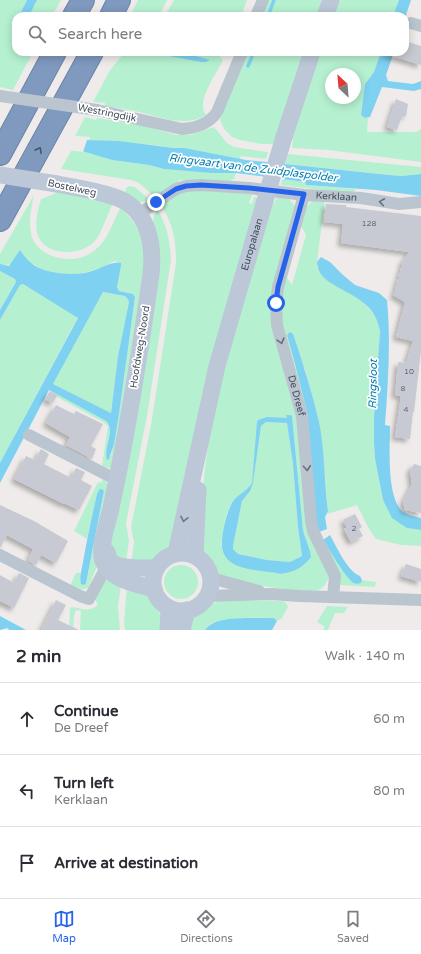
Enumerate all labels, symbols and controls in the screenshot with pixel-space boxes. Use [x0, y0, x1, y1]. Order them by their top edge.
search box [12, 12, 409, 56]
icon: search [26, 23, 48, 45]
text: Search here [58, 25, 142, 43]
north arrow [325, 68, 361, 104]
street label: Westringdijk [77, 101, 138, 125]
one-way arrow [35, 147, 42, 154]
water label: Ringvaart van de Zuidplaspolder [168, 151, 340, 185]
street label: Bostelweg [47, 177, 97, 199]
street label: Kerklaan [315, 190, 357, 204]
route end [147, 193, 165, 211]
one-way arrow [379, 198, 386, 207]
street label: Europalaan [239, 217, 266, 272]
house number: 128 [361, 219, 377, 228]
route start [267, 294, 285, 312]
street label: Hoofdweg-Noord [128, 305, 152, 389]
one-way arrow [276, 337, 285, 344]
water label: Ringsloot [366, 357, 380, 409]
house number: 10 [404, 367, 414, 376]
street label: De Dreef [285, 374, 308, 418]
house number: 8 [400, 384, 406, 393]
house number: 4 [403, 405, 409, 414]
one-way arrow [302, 465, 311, 471]
one-way arrow [180, 516, 188, 522]
house number: 2 [351, 524, 357, 533]
text: 2 min [16, 646, 61, 667]
text: Walk · 140 m [325, 648, 405, 664]
text: Continue [54, 702, 118, 720]
icon: ahead [16, 708, 38, 730]
text: 60 m [373, 711, 405, 727]
text: De Dreef [54, 720, 108, 736]
text: Turn left [54, 774, 114, 792]
icon: left [16, 780, 38, 802]
text: 80 m [373, 783, 405, 799]
text: Kerklaan [54, 792, 108, 808]
icon: arrive [16, 852, 38, 874]
text: Arrive at destination [54, 854, 198, 872]
tab: Map [52, 908, 76, 945]
tab: Directions [180, 908, 233, 945]
tab: Saved [337, 908, 369, 945]

